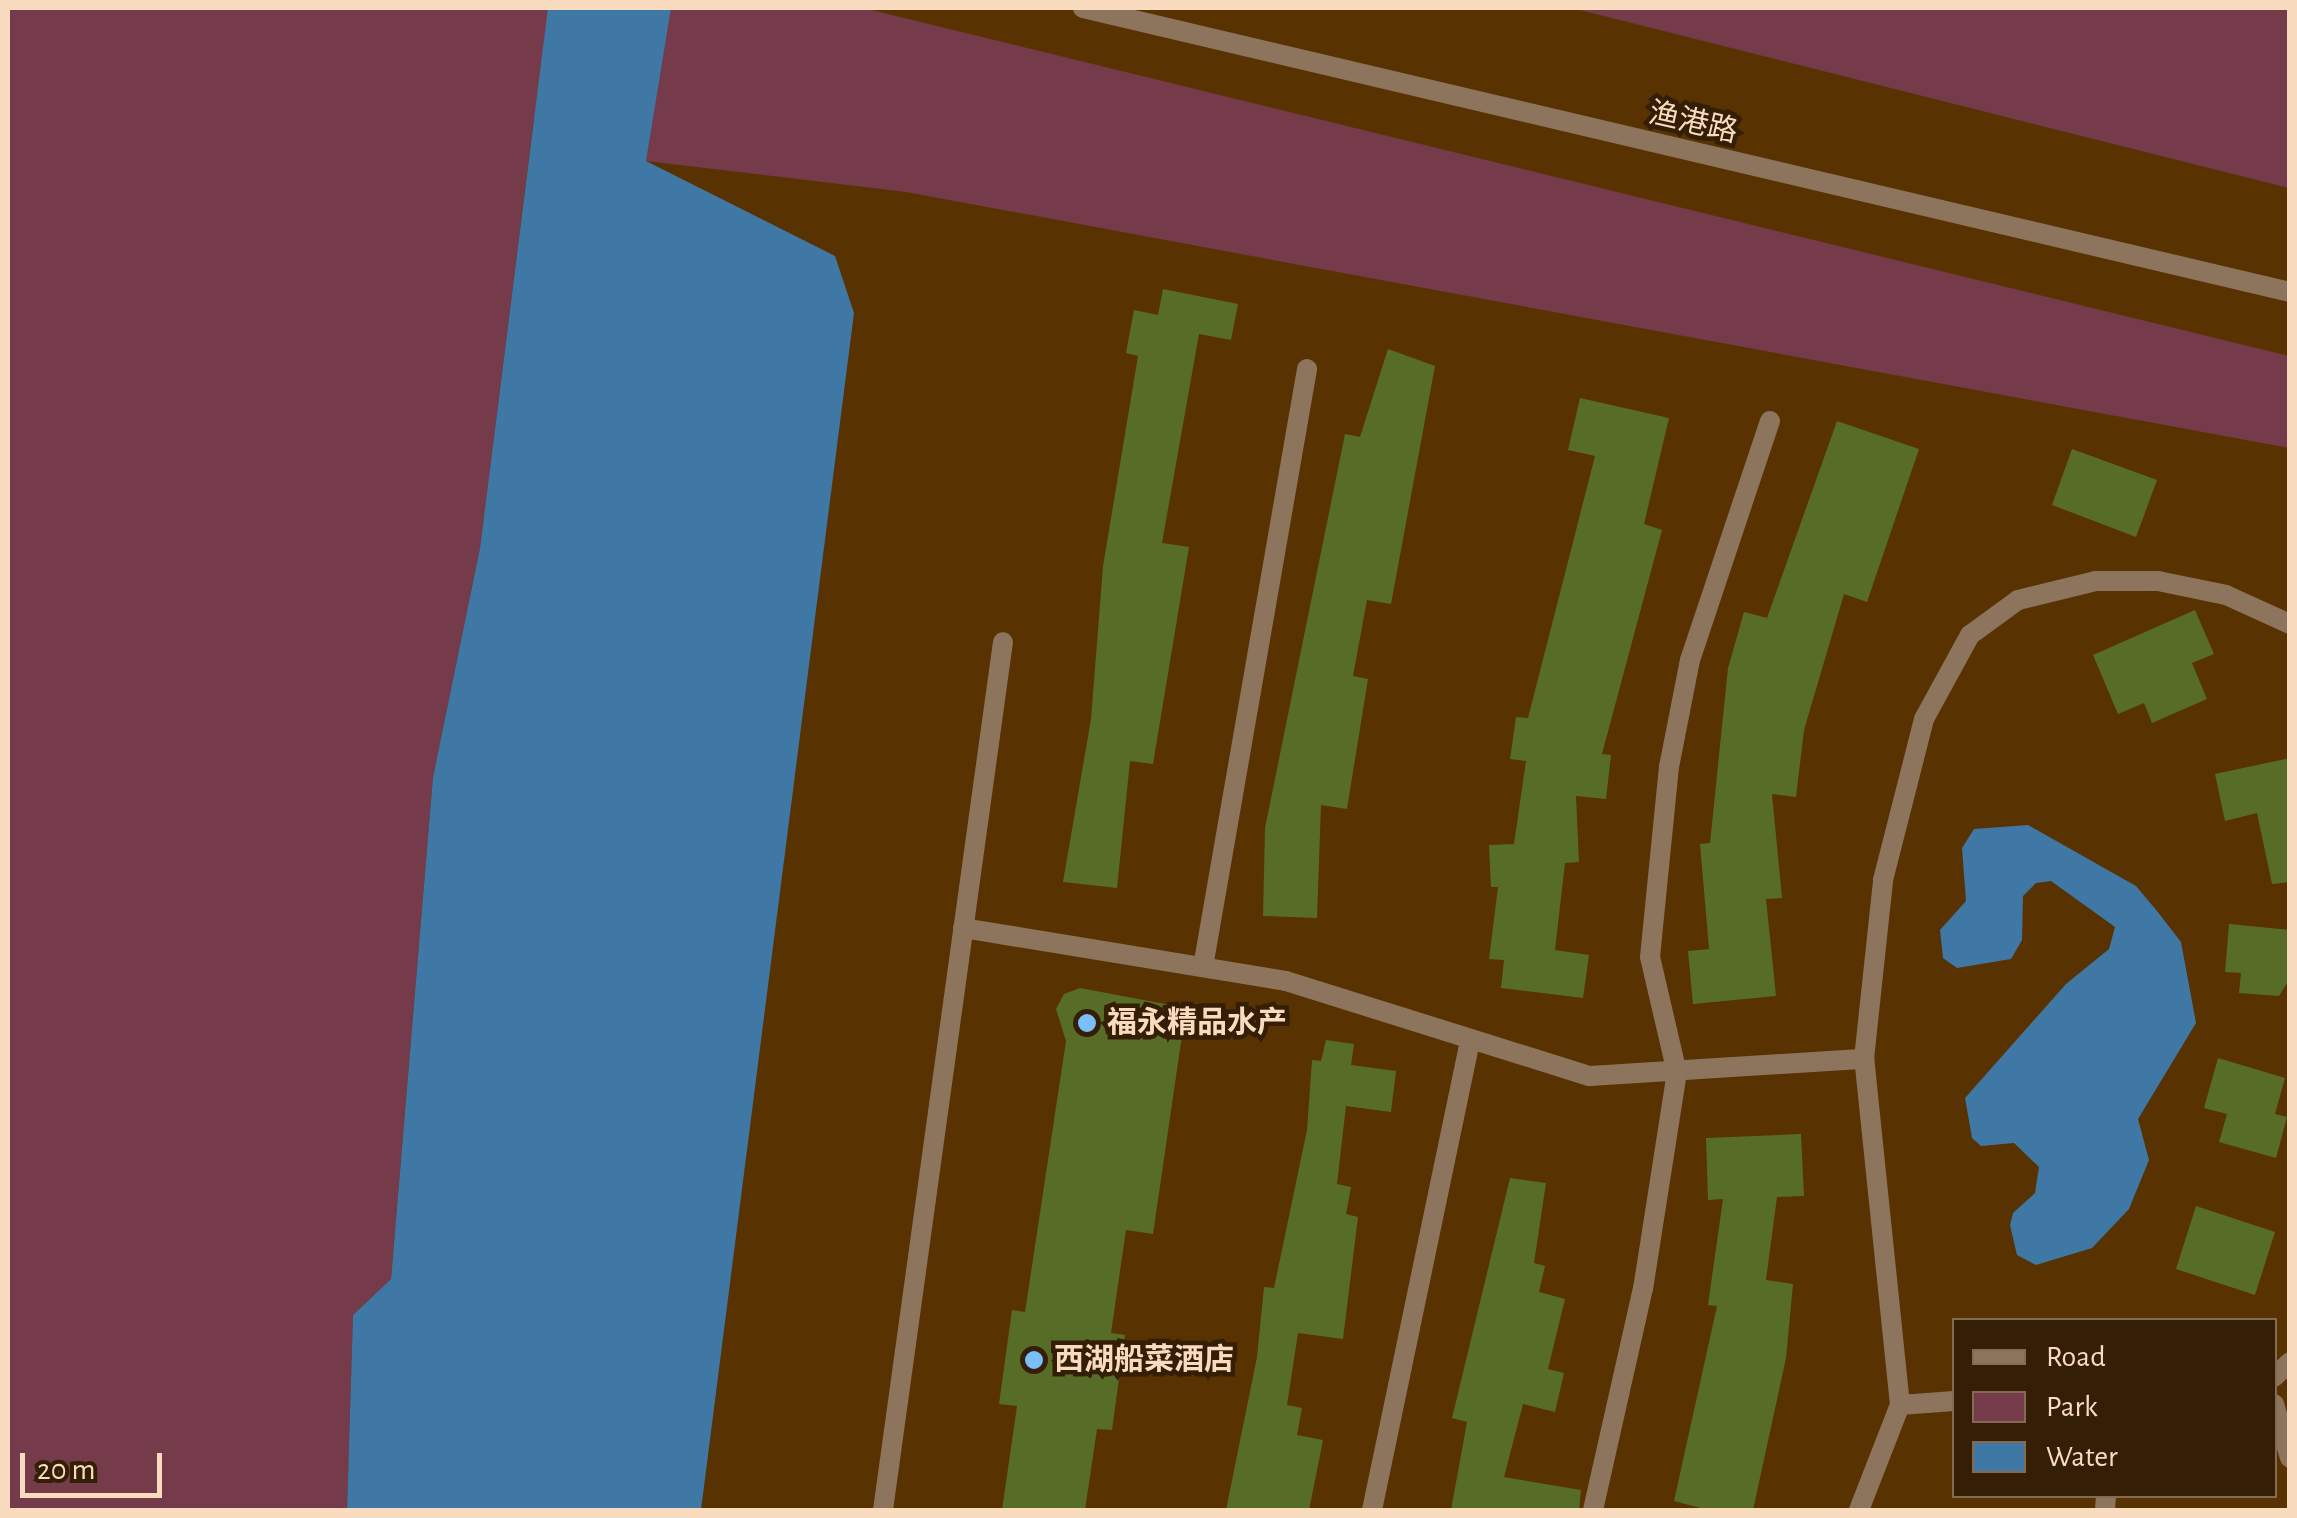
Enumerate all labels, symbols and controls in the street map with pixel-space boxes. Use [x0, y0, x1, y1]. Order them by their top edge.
street label: 渔港路 [1645, 95, 1741, 151]
place label: 福永精品水产 [1107, 1005, 1287, 1041]
marker: 福永精品水产 [1076, 1012, 1098, 1034]
legend [1952, 1318, 2277, 1498]
place label: 西湖船菜酒店 [1054, 1342, 1234, 1378]
text: Road [2046, 1342, 2106, 1372]
marker: 西湖船菜酒店 [1023, 1349, 1045, 1371]
text: Park [2046, 1392, 2098, 1422]
scale bar [25, 1433, 168, 1495]
text: Water [2046, 1442, 2118, 1472]
text: 20 m [37, 1455, 95, 1485]

